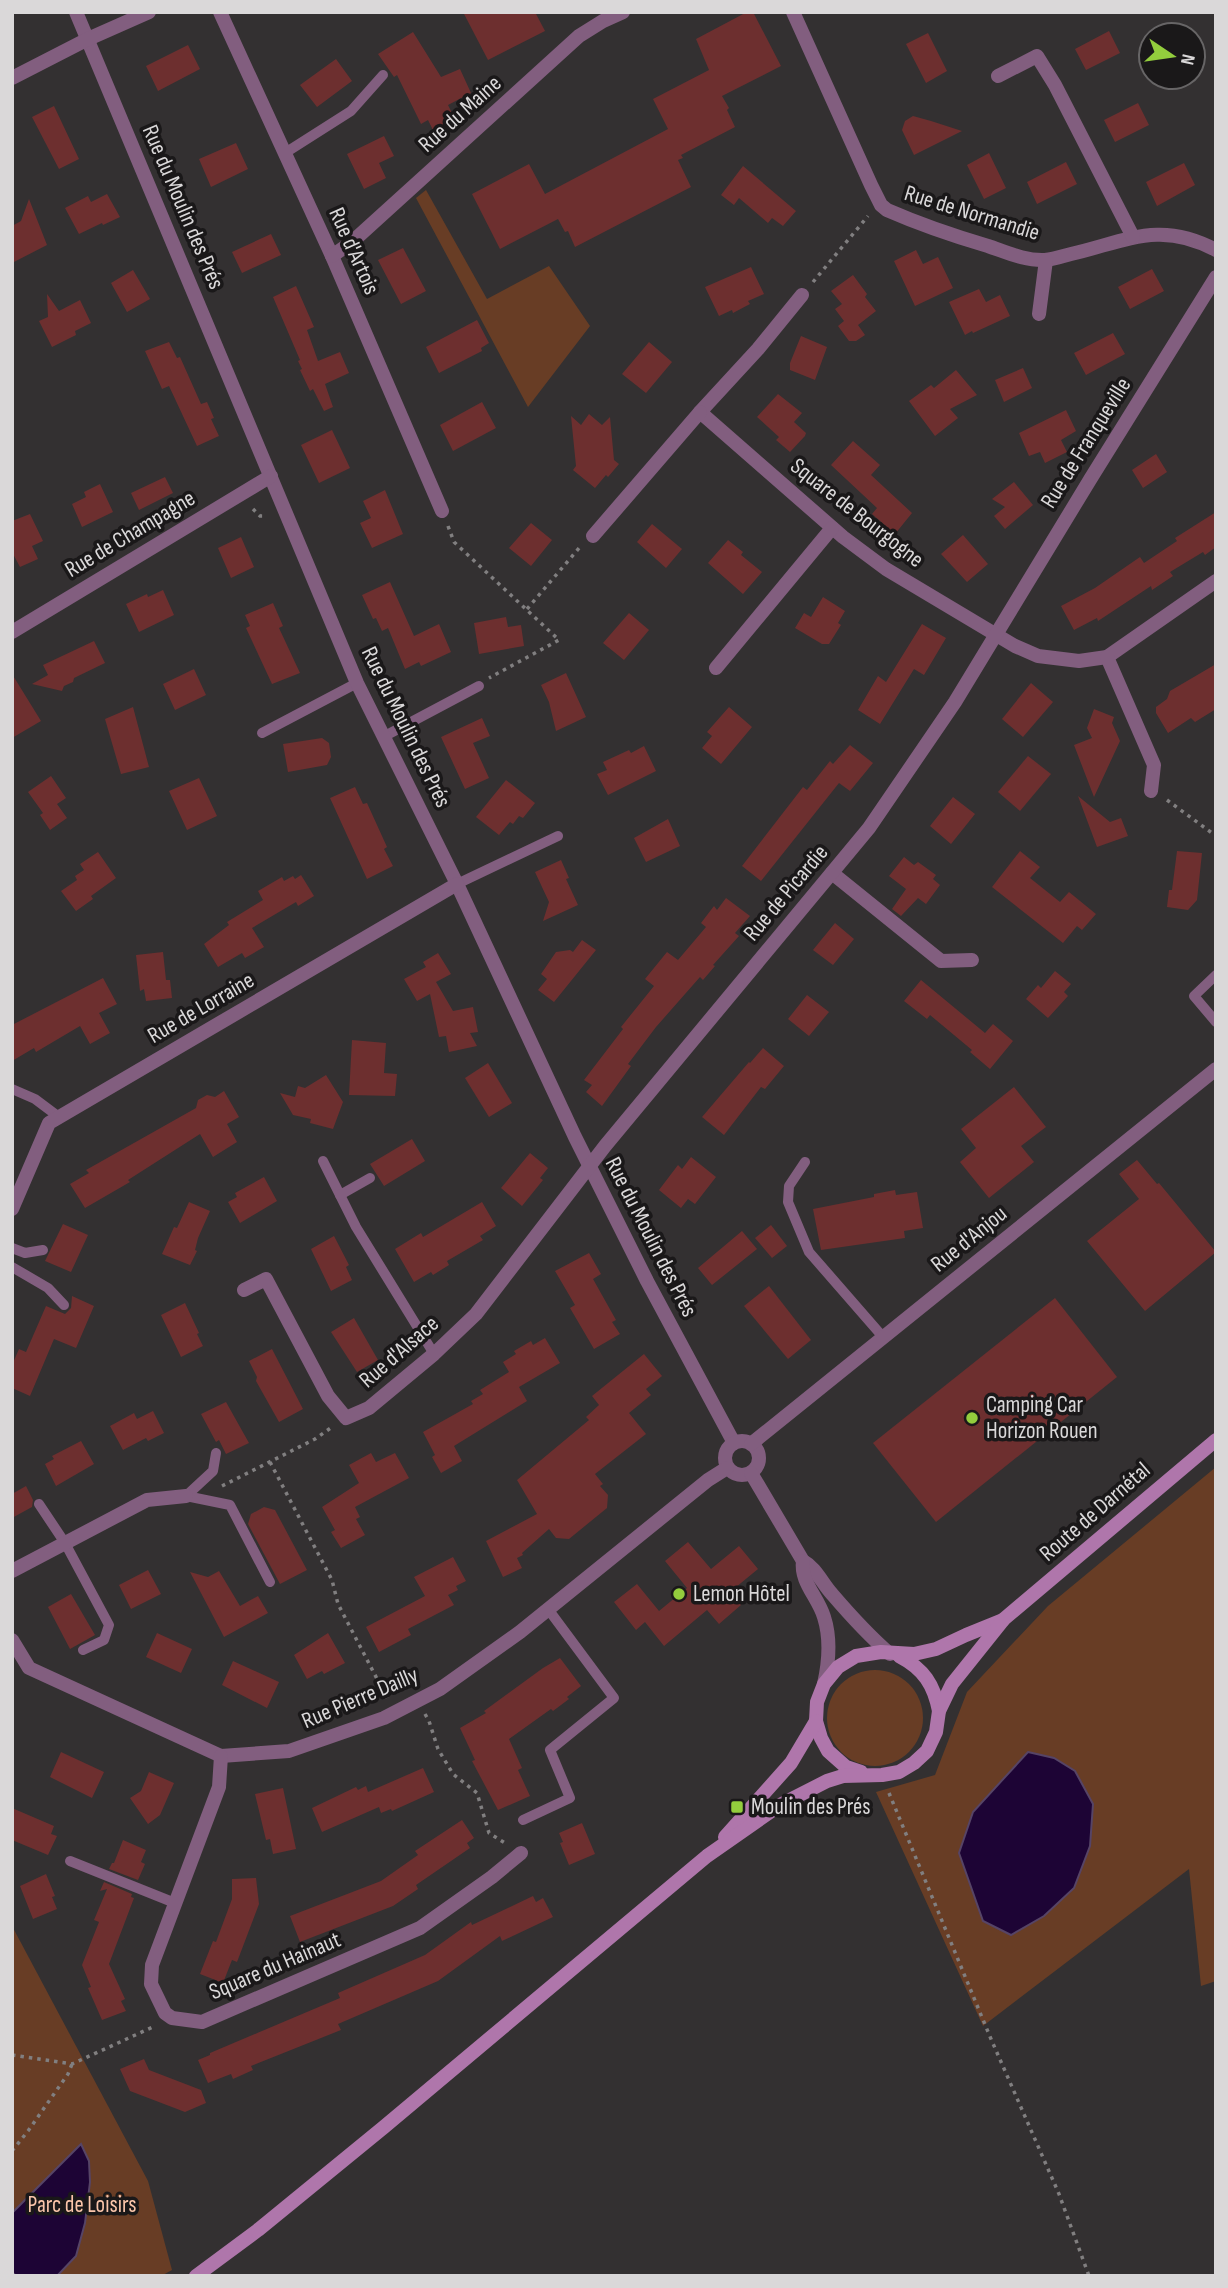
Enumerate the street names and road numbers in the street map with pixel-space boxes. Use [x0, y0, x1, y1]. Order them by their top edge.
street label: Rue du Maine [413, 70, 507, 158]
street label: Rue du Moulin des Prés [136, 121, 230, 293]
street label: Rue de Normandie [901, 179, 1043, 247]
street label: Rue d'Artois [322, 203, 386, 299]
street label: Rue de Franqueville [1035, 373, 1137, 513]
street label: Square de Bourgogne [785, 452, 929, 574]
street label: Rue de Champagne [60, 484, 200, 584]
street label: Rue du Moulin des Prés [355, 642, 457, 812]
street label: Rue de Picardie [738, 839, 834, 947]
street label: Rue de Lorraine [143, 966, 259, 1050]
street label: Rue du Moulin des Prés [599, 1152, 703, 1322]
street label: Rue d'Anjou [925, 1200, 1013, 1278]
street label: Rue d'Alsace [354, 1310, 444, 1394]
street label: Route de Darnétal [1034, 1456, 1156, 1568]
street label: Rue Pierre Dailly [298, 1661, 423, 1735]
street label: Square du Hainaut [205, 1926, 345, 2006]

